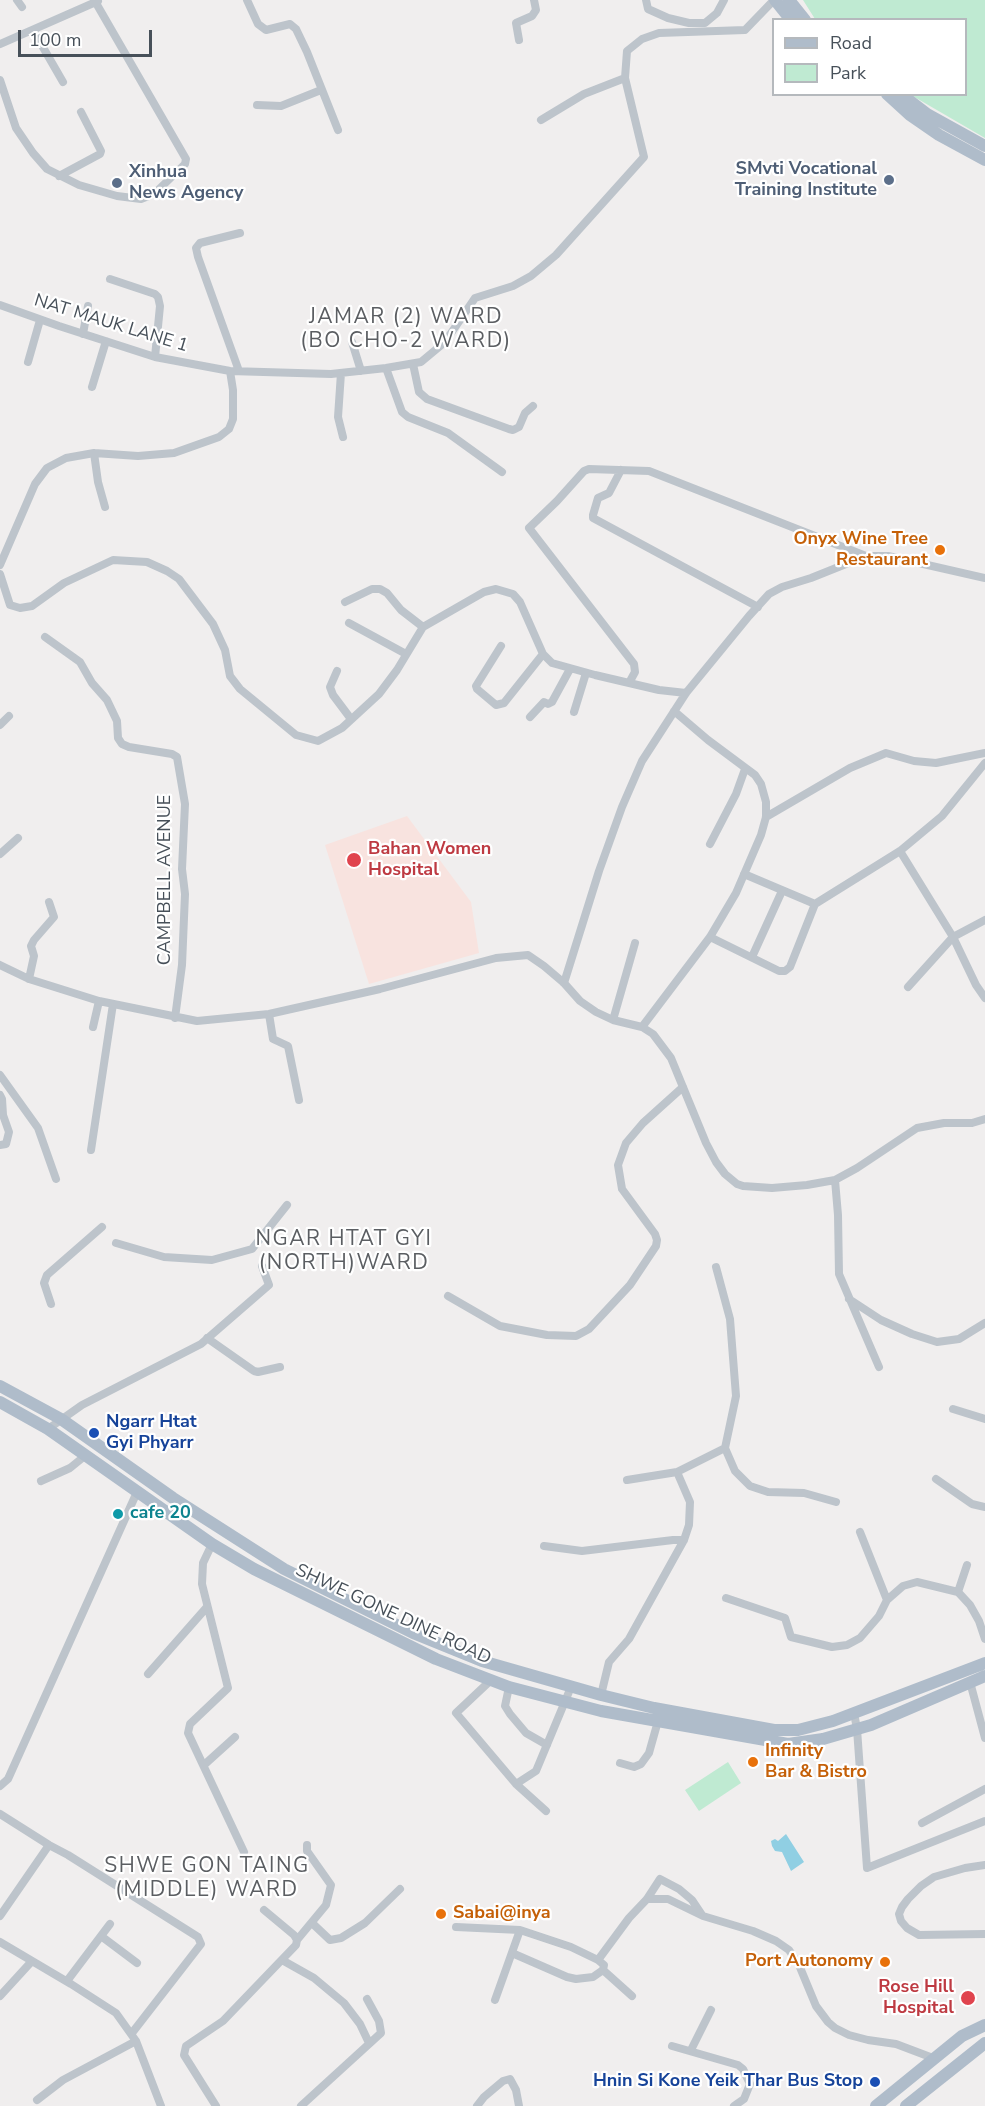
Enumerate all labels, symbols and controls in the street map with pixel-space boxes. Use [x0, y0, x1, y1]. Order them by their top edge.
scale bar [21, 18, 154, 56]
legend [772, 18, 967, 96]
text: 100 m [29, 28, 81, 52]
text: Road [830, 31, 872, 55]
text: Park [830, 61, 866, 85]
place label: SMvti Vocational Training Institute [735, 159, 877, 201]
place label: Xinhua News Agency [129, 162, 243, 204]
marker: SMvti Vocational Training Institute [882, 173, 896, 187]
marker: Xinhua News Agency [110, 176, 124, 190]
street label: NAT MAUK LANE 1 [31, 290, 191, 358]
district label: JAMAR (2) WARD (BO CHO-2 WARD) [300, 305, 512, 355]
place label: Onyx Wine Tree Restaurant [793, 529, 928, 572]
marker: Onyx Wine Tree Restaurant [933, 543, 947, 557]
street label: CAMPBELL AVENUE [155, 795, 177, 965]
place label: Bahan Women Hospital [368, 839, 491, 882]
marker: Bahan Women Hospital [345, 851, 363, 869]
district label: NGAR HTAT GYI (NORTH)WARD [256, 1227, 432, 1277]
place label: Ngarr Htat Gyi Phyarr [106, 1412, 197, 1454]
marker: Ngarr Htat Gyi Phyarr [87, 1426, 101, 1440]
place label: cafe 20 [130, 1503, 191, 1525]
marker: cafe 20 [111, 1507, 125, 1521]
street label: SHWE GONE DINE ROAD [292, 1560, 494, 1670]
place label: Infinity Bar & Bistro [765, 1741, 867, 1784]
marker: Infinity Bar & Bistro [746, 1755, 760, 1769]
district label: SHWE GON TAING (MIDDLE) WARD [104, 1854, 310, 1904]
place label: Sabai@inya [453, 1903, 551, 1925]
marker: Sabai@inya [434, 1907, 448, 1921]
place label: Port Autonomy [745, 1951, 873, 1973]
marker: Port Autonomy [878, 1955, 892, 1969]
place label: Rose Hill Hospital [878, 1977, 954, 2020]
marker: Rose Hill Hospital [959, 1989, 977, 2007]
place label: Hnin Si Kone Yeik Thar Bus Stop [593, 2071, 863, 2093]
marker: Hnin Si Kone Yeik Thar Bus Stop [868, 2075, 882, 2089]

